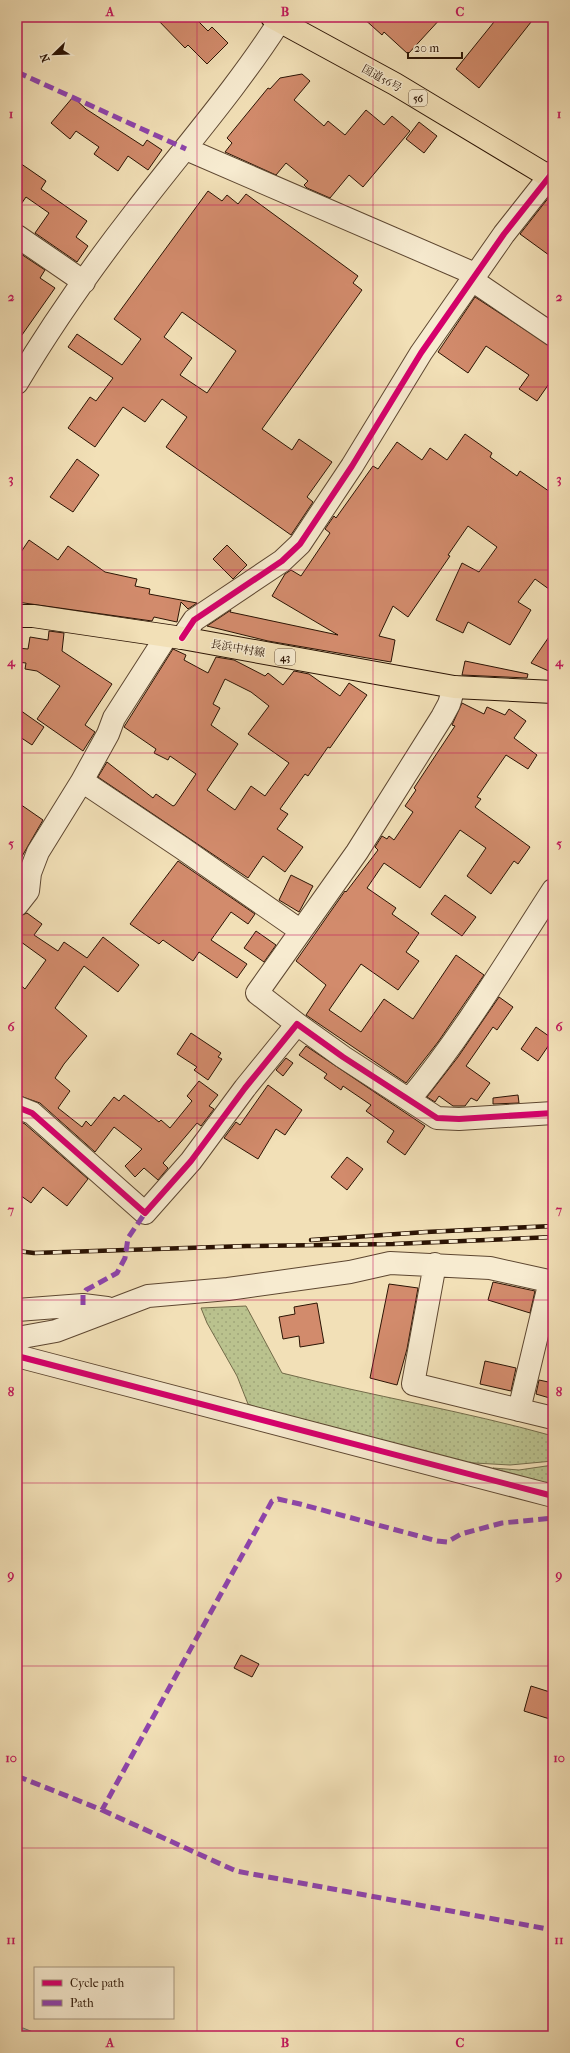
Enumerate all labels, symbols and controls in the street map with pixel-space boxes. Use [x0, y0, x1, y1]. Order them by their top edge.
text: A [105, 4, 115, 19]
text: B [281, 4, 290, 19]
text: C [456, 4, 465, 19]
north arrow [34, 34, 74, 74]
scale bar [408, 34, 462, 60]
text: 20 m [414, 41, 439, 55]
text: N [37, 51, 53, 64]
street label: 国道56号 [359, 62, 404, 95]
road number: 56 [409, 90, 427, 106]
text: 1 [9, 106, 14, 121]
text: 1 [557, 106, 562, 121]
text: 2 [8, 289, 15, 304]
text: 2 [556, 289, 563, 304]
text: 3 [8, 471, 14, 487]
text: 3 [556, 471, 562, 487]
street label: 長浜中村線 [210, 637, 266, 660]
road number: 43 [275, 649, 295, 665]
text: 4 [6, 654, 16, 670]
text: 4 [554, 654, 564, 670]
text: 5 [8, 836, 14, 851]
text: 5 [556, 836, 562, 851]
text: 6 [7, 1019, 15, 1034]
text: 6 [555, 1019, 563, 1034]
text: 7 [7, 1202, 15, 1217]
text: 7 [555, 1202, 563, 1217]
text: 8 [8, 1384, 15, 1399]
text: 8 [556, 1384, 563, 1399]
text: 9 [7, 1567, 15, 1583]
text: 9 [555, 1567, 563, 1583]
text: 10 [5, 1750, 17, 1765]
text: 10 [553, 1750, 565, 1765]
text: 11 [6, 1932, 16, 1947]
text: 11 [554, 1932, 564, 1947]
legend [34, 1967, 174, 2019]
text: Cycle path [70, 1976, 125, 1990]
text: Path [70, 1996, 94, 2010]
text: A [105, 2035, 115, 2050]
text: B [281, 2035, 290, 2050]
text: C [456, 2035, 465, 2050]

